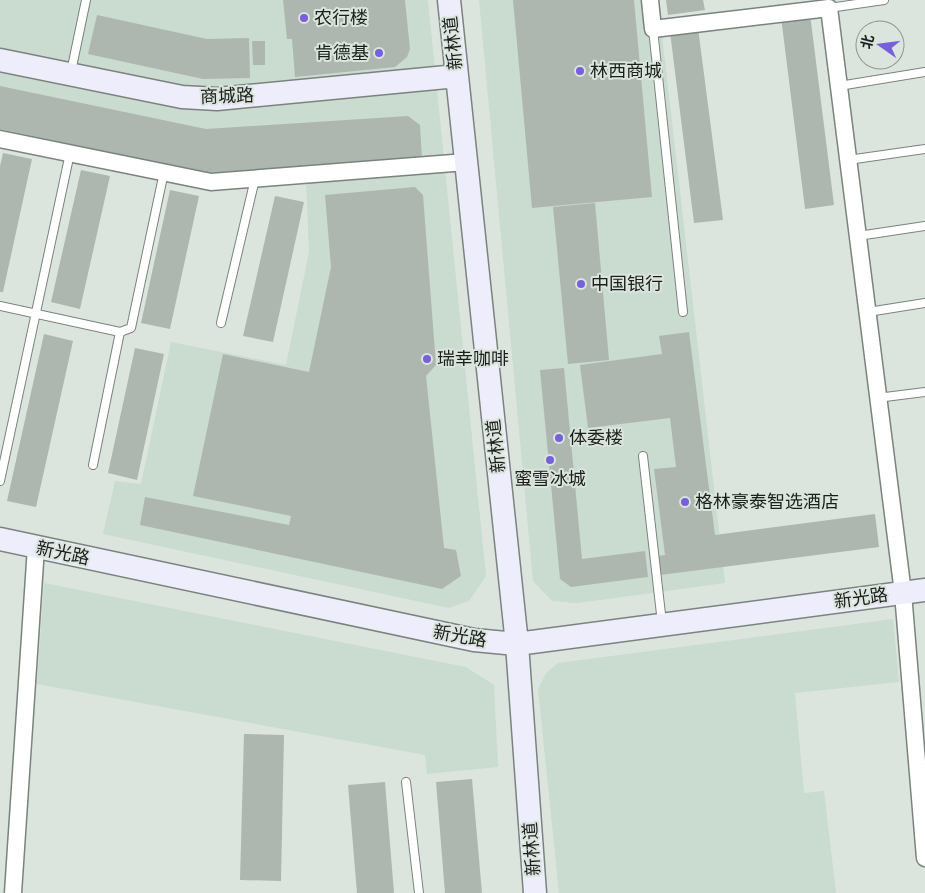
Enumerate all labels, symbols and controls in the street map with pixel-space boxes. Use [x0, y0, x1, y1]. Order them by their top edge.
place label: 农行楼 [314, 7, 368, 28]
marker: 农行楼 [298, 12, 310, 24]
street label: 新林道 [439, 15, 466, 71]
north arrow [855, 20, 905, 70]
text: 北 [858, 33, 877, 51]
place label: 肯德基 [315, 42, 369, 63]
marker: 肯德基 [373, 47, 385, 59]
place label: 林西商城 [590, 60, 662, 81]
marker: 林西商城 [574, 65, 586, 77]
street label: 商城路 [200, 84, 254, 107]
place label: 中国银行 [591, 273, 663, 294]
marker: 中国银行 [575, 278, 587, 290]
place label: 瑞幸咖啡 [437, 348, 509, 369]
marker: 瑞幸咖啡 [421, 353, 433, 365]
street label: 新林道 [482, 418, 509, 474]
place label: 体委楼 [569, 427, 623, 448]
marker: 体委楼 [553, 432, 565, 444]
marker: 蜜雪冰城 [544, 454, 556, 466]
place label: 蜜雪冰城 [514, 468, 586, 489]
place label: 格林豪泰智选酒店 [695, 491, 839, 512]
marker: 格林豪泰智选酒店 [679, 496, 691, 508]
street label: 新光路 [35, 537, 92, 568]
street label: 新光路 [833, 583, 889, 612]
street label: 新光路 [432, 620, 488, 651]
street label: 新林道 [519, 821, 544, 877]

